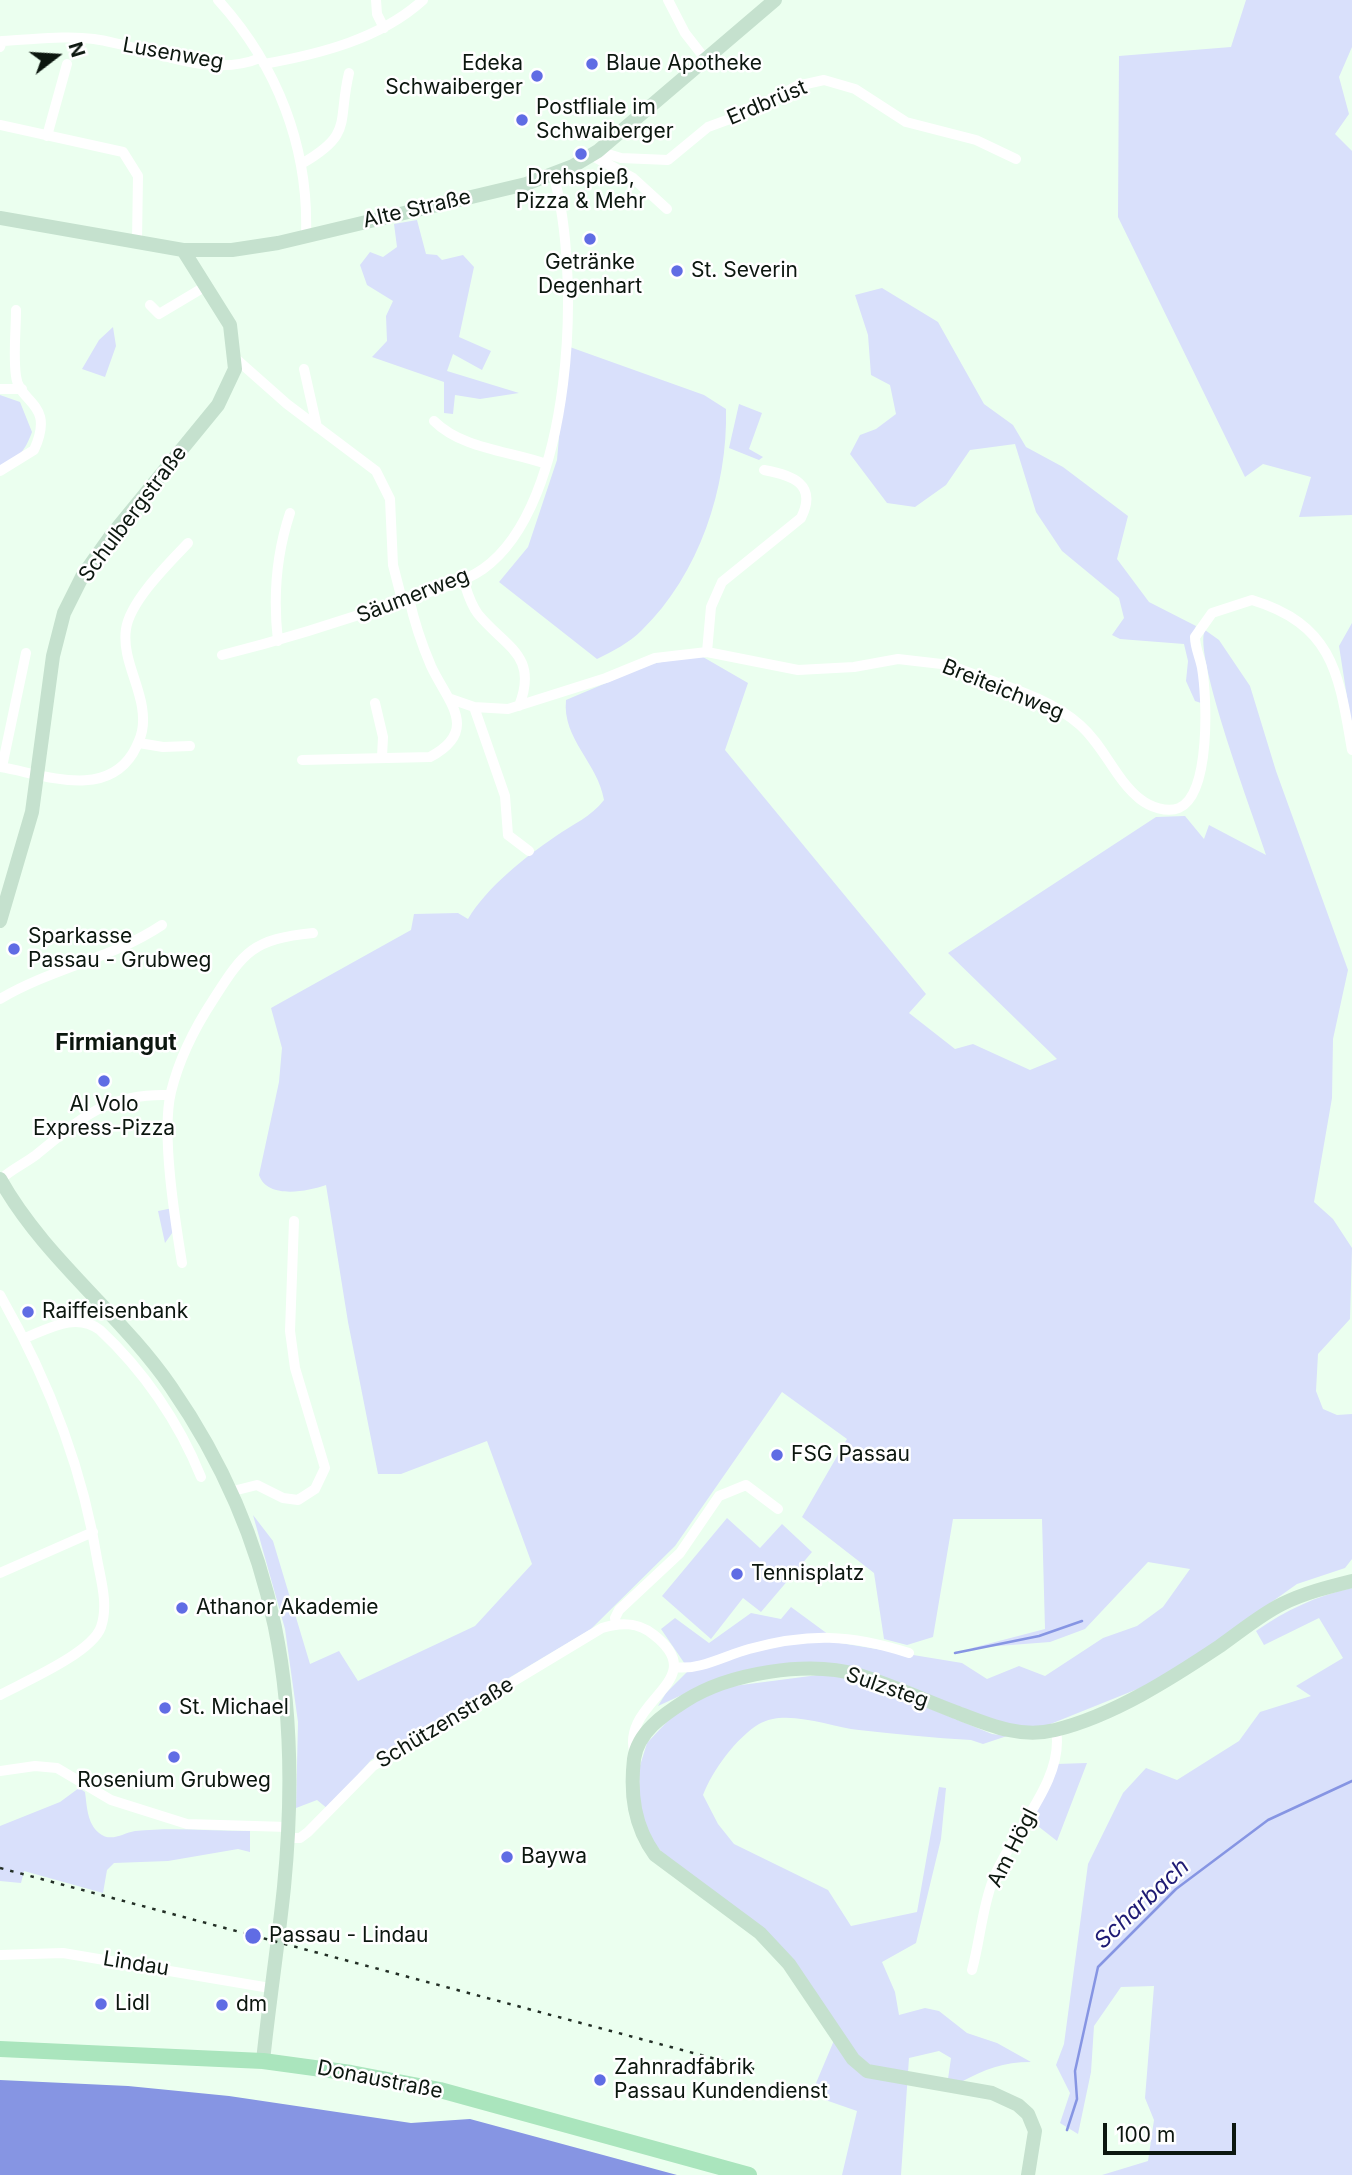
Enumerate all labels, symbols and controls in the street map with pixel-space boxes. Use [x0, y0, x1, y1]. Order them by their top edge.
north arrow [21, 21, 91, 91]
street label: Lusenweg [121, 33, 225, 75]
text: N [63, 39, 90, 60]
place label: Edeka Schwaiberger [385, 51, 523, 101]
place label: Blaue Apotheke [606, 51, 762, 77]
marker: Blaue Apotheke [584, 56, 600, 72]
marker: Edeka Schwaiberger [529, 68, 545, 84]
street label: Erdbrüst [723, 75, 811, 131]
place label: Postfliale im Schwaiberger [536, 95, 674, 145]
marker: Postfliale im Schwaiberger [514, 112, 530, 128]
marker: Drehspieß, Pizza & Mehr [573, 146, 589, 162]
place label: Drehspieß, Pizza & Mehr [516, 165, 646, 215]
street label: Alte Straße [361, 184, 473, 234]
marker: Getränke Degenhart [582, 231, 598, 247]
place label: Getränke Degenhart [538, 250, 642, 300]
place label: St. Severin [691, 258, 798, 284]
marker: St. Severin [669, 263, 685, 279]
street label: Schulbergstraße [74, 441, 192, 587]
street label: Säumerweg [353, 563, 473, 629]
street label: Breiteichweg [938, 654, 1068, 726]
place label: Sparkasse Passau - Grubweg [28, 924, 211, 974]
marker: Sparkasse Passau - Grubweg [6, 941, 22, 957]
district label: Firmiangut [55, 1029, 177, 1057]
marker: Al Volo Express-Pizza [96, 1073, 112, 1089]
place label: Al Volo Express-Pizza [33, 1092, 175, 1142]
place label: Raiffeisenbank [42, 1299, 188, 1325]
marker: Raiffeisenbank [20, 1304, 36, 1320]
place label: FSG Passau [791, 1442, 910, 1468]
marker: FSG Passau [769, 1447, 785, 1463]
place label: Tennisplatz [751, 1561, 864, 1587]
marker: Tennisplatz [729, 1566, 745, 1582]
place label: Athanor Akademie [196, 1595, 379, 1621]
marker: Athanor Akademie [174, 1600, 190, 1616]
street label: Sulzsteg [843, 1662, 931, 1714]
street label: Schützenstraße [372, 1672, 518, 1774]
place label: St. Michael [179, 1695, 289, 1721]
marker: St. Michael [157, 1700, 173, 1716]
marker: Rosenium Grubweg [166, 1749, 182, 1765]
place label: Rosenium Grubweg [77, 1768, 271, 1794]
street label: Am Högl [982, 1804, 1044, 1892]
place label: Baywa [521, 1844, 587, 1870]
marker: Baywa [499, 1849, 515, 1865]
water label: Scharbach [1089, 1853, 1195, 1955]
place label: Passau - Lindau [269, 1923, 428, 1949]
marker: Passau - Lindau [243, 1926, 263, 1946]
street label: Lindau [101, 1946, 171, 1982]
place label: Lidl [115, 1991, 150, 2017]
place label: dm [236, 1992, 267, 2018]
marker: Lidl [93, 1996, 109, 2012]
marker: dm [214, 1997, 230, 2013]
street label: Donaustraße [315, 2055, 445, 2105]
place label: Zahnradfabrik Passau Kundendienst [614, 2055, 828, 2105]
marker: Zahnradfabrik Passau Kundendienst [592, 2072, 608, 2088]
scale bar [1107, 2108, 1240, 2152]
text: 100 m [1116, 2122, 1175, 2147]

